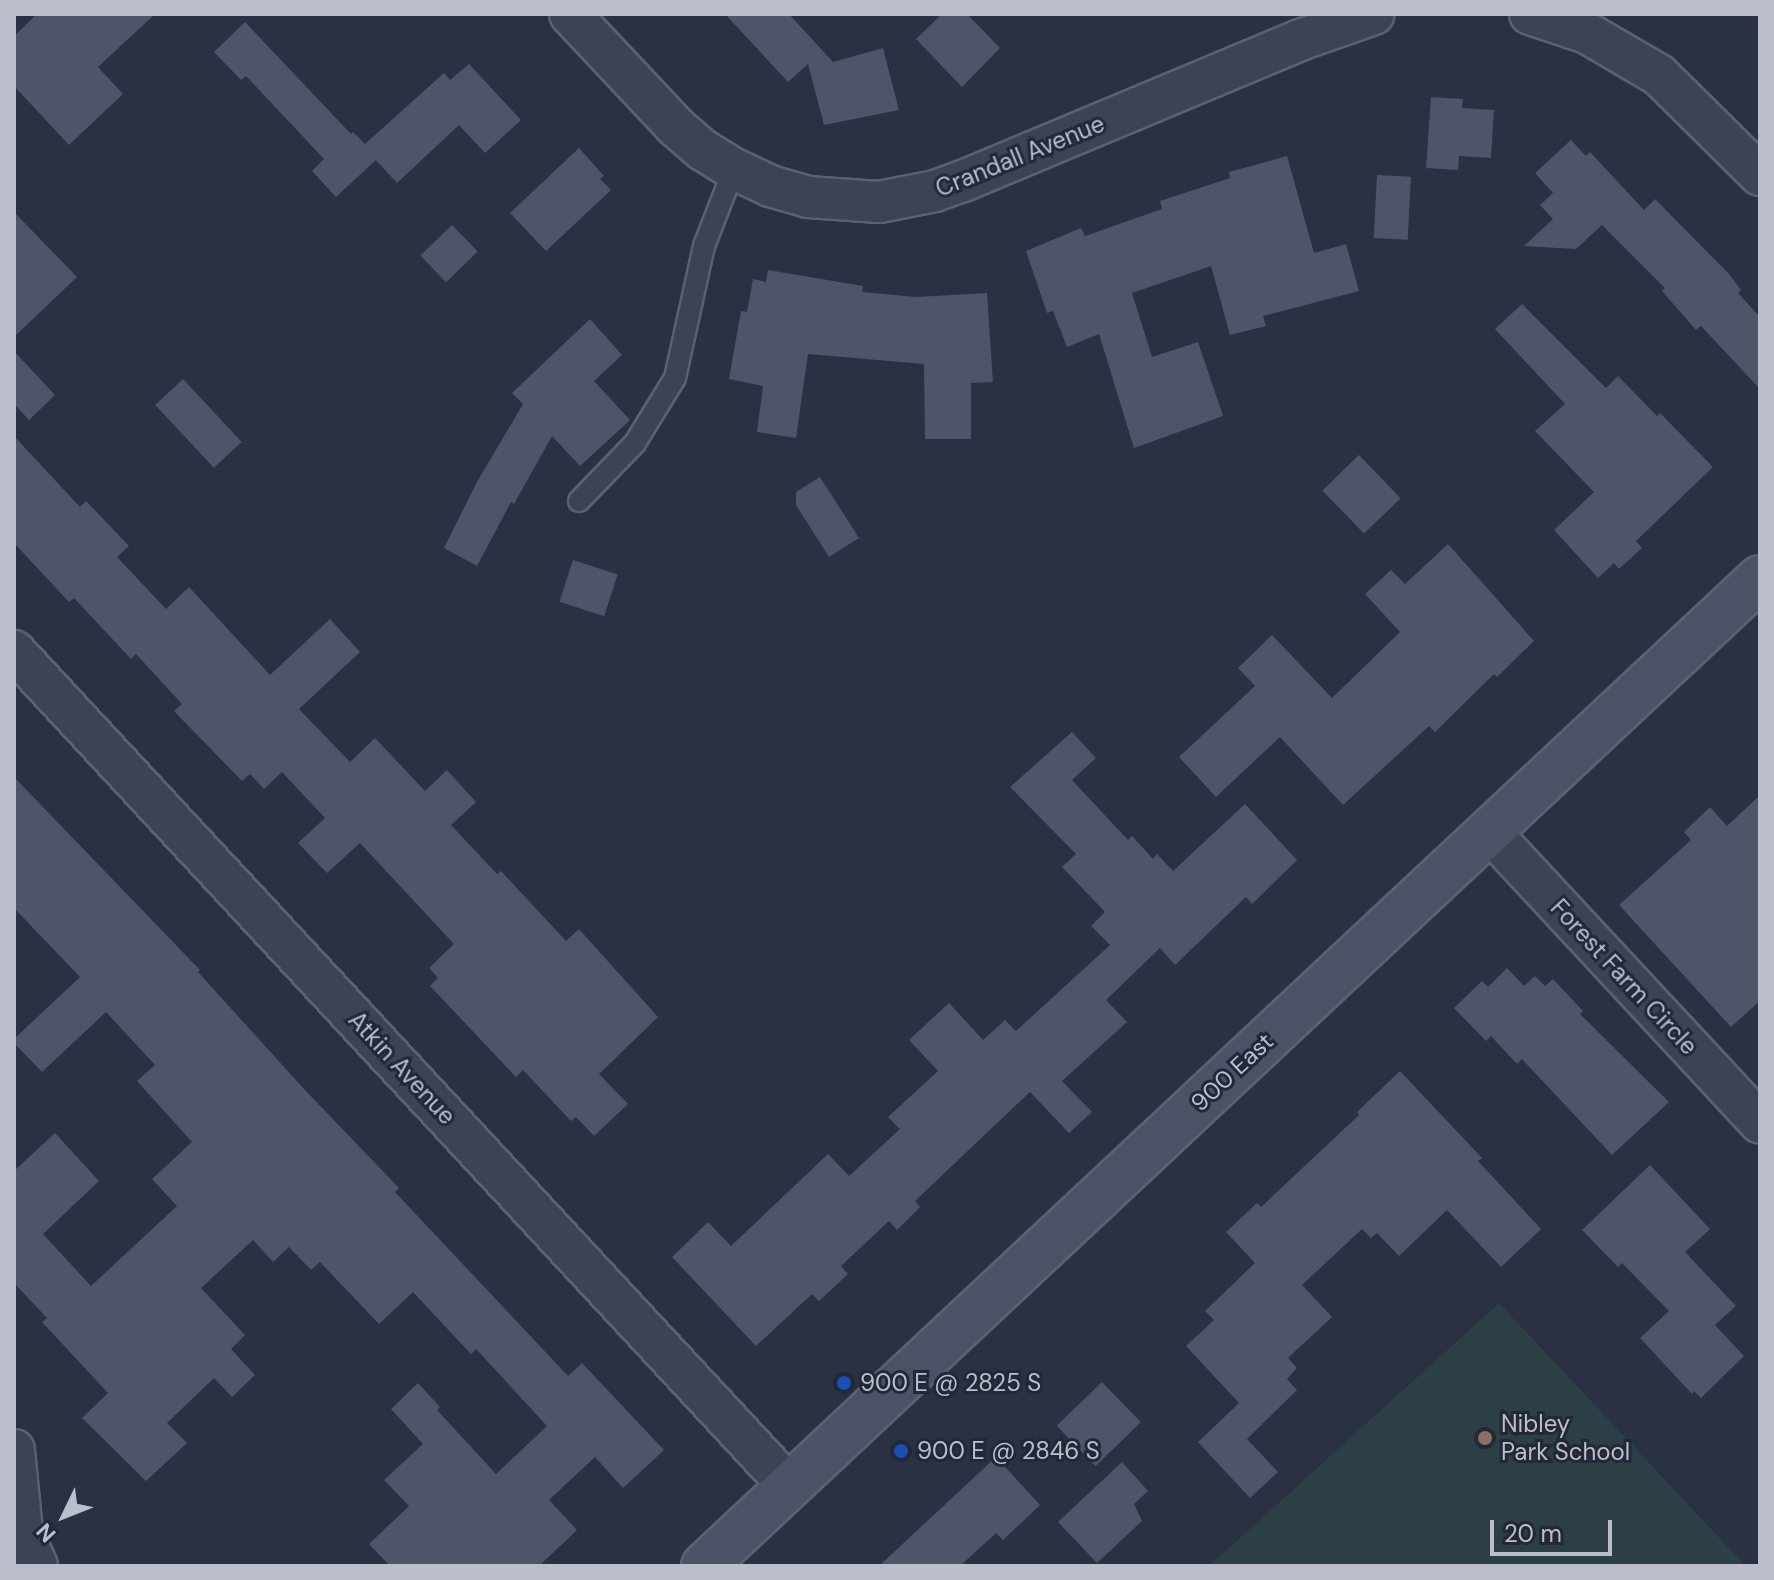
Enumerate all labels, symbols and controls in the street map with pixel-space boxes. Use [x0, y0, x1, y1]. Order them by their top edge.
street label: Crandall Avenue [931, 109, 1109, 203]
street label: Forest Farm Circle [1545, 893, 1703, 1061]
street label: Atkin Avenue [342, 1006, 462, 1130]
street label: 900 East [1185, 1027, 1279, 1117]
place label: 900 E @ 2825 S [860, 1369, 1041, 1397]
marker: 900 E @ 2825 S [835, 1374, 853, 1392]
place label: Nibley Park School [1501, 1410, 1630, 1466]
marker: Nibley Park School [1476, 1429, 1494, 1447]
place label: 900 E @ 2846 S [917, 1437, 1100, 1465]
marker: 900 E @ 2846 S [892, 1442, 910, 1460]
north arrow [24, 1476, 104, 1556]
scale bar [1494, 1504, 1616, 1554]
text: N [30, 1517, 62, 1548]
text: 20 m [1504, 1518, 1562, 1549]

